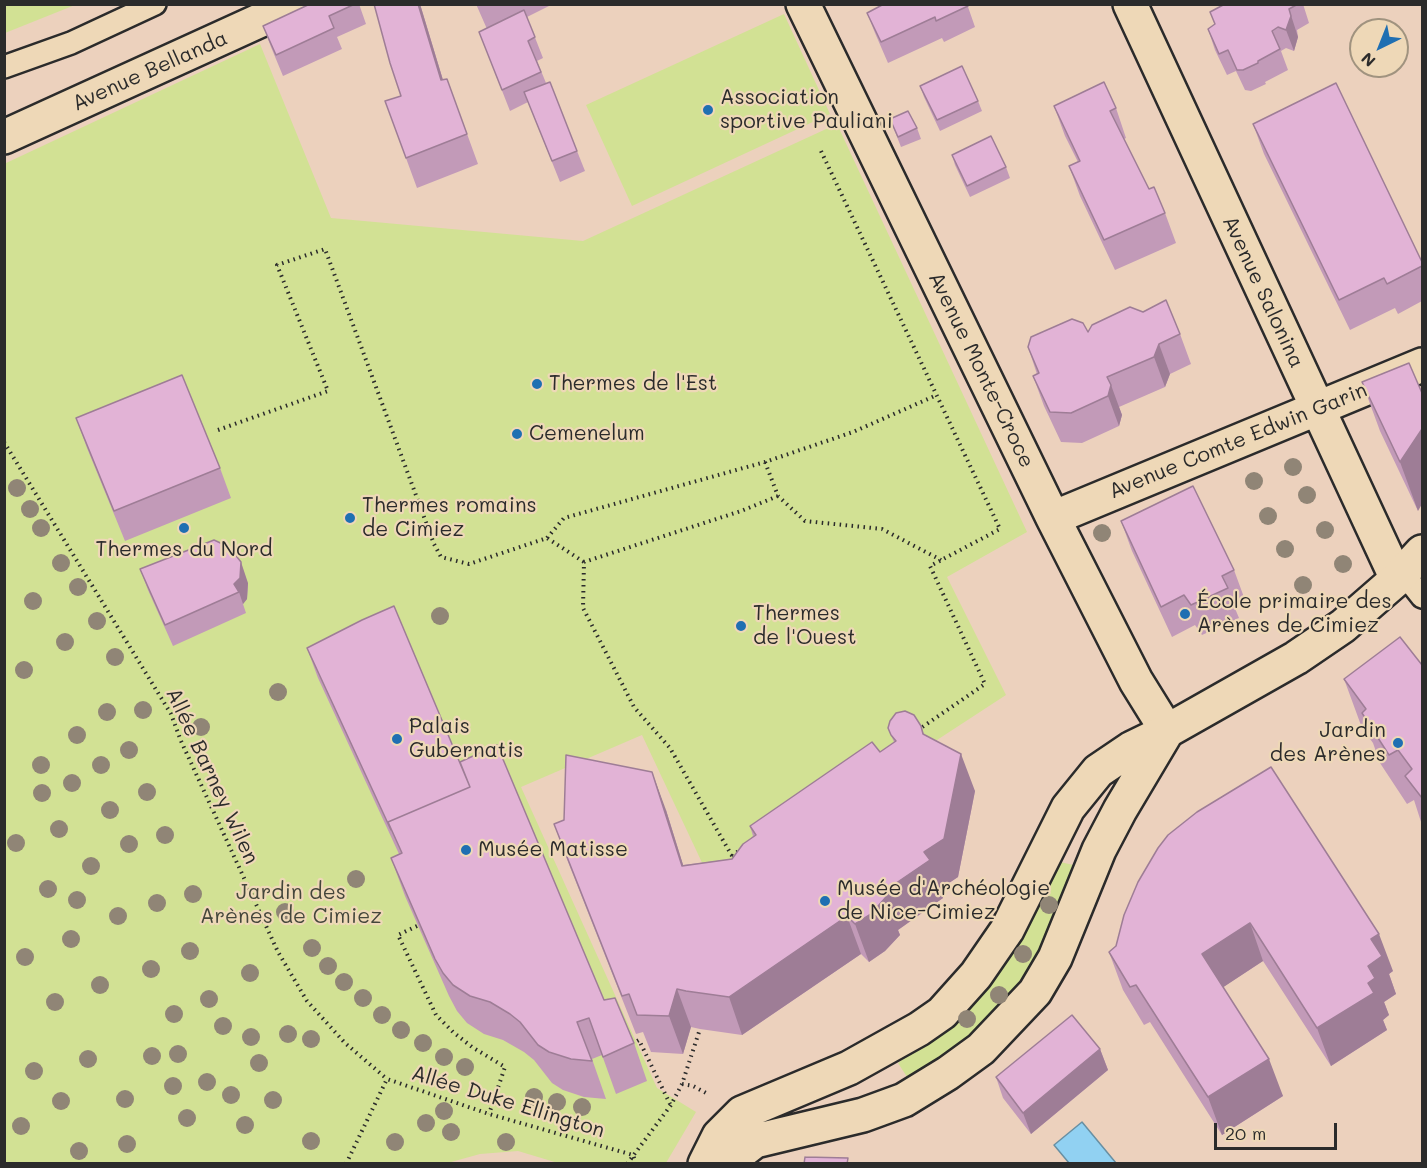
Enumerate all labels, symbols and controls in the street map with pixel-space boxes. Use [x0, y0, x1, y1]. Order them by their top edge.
north arrow [1349, 18, 1409, 78]
street label: Avenue Bellanda [69, 26, 231, 116]
text: N [1356, 48, 1379, 72]
place label: Association sportive Pauliani [720, 85, 893, 135]
marker: Association sportive Pauliani [701, 103, 715, 117]
street label: Avenue Salonina [1217, 212, 1309, 372]
street label: Avenue Monte-Croce [923, 268, 1039, 472]
place label: Thermes de l'Est [549, 371, 717, 397]
marker: Thermes de l'Est [530, 377, 544, 391]
street label: Avenue Comte Edwin Garin [1105, 378, 1371, 504]
place label: Cemenelum [529, 421, 645, 447]
marker: Cemenelum [510, 427, 524, 441]
place label: Thermes romains de Cimiez [362, 493, 537, 543]
marker: Thermes romains de Cimiez [343, 511, 357, 525]
marker: Thermes du Nord [177, 521, 191, 535]
place label: Thermes du Nord [95, 537, 273, 563]
place label: École primaire des Arènes de Cimiez [1197, 589, 1392, 639]
place label: Thermes de l'Ouest [753, 601, 857, 651]
marker: École primaire des Arènes de Cimiez [1178, 607, 1192, 621]
marker: Thermes de l'Ouest [734, 619, 748, 633]
street label: Allée Barney Wilen [160, 684, 264, 868]
place label: Palais Gubernatis [409, 714, 524, 764]
place label: Jardin des Arènes [1270, 718, 1386, 768]
marker: Palais Gubernatis [390, 732, 404, 746]
marker: Jardin des Arènes [1391, 736, 1405, 750]
place label: Musée Matisse [478, 837, 628, 863]
marker: Musée Matisse [459, 843, 473, 857]
place label: Musée d'Archéologie de Nice-Cimiez [837, 876, 1050, 926]
park label: Jardin des Arènes de Cimiez [200, 880, 382, 930]
marker: Musée d'Archéologie de Nice-Cimiez [818, 894, 832, 908]
street label: Allée Duke Ellington [408, 1061, 608, 1143]
scale bar [1217, 1111, 1340, 1149]
text: 20 m [1225, 1121, 1266, 1145]

